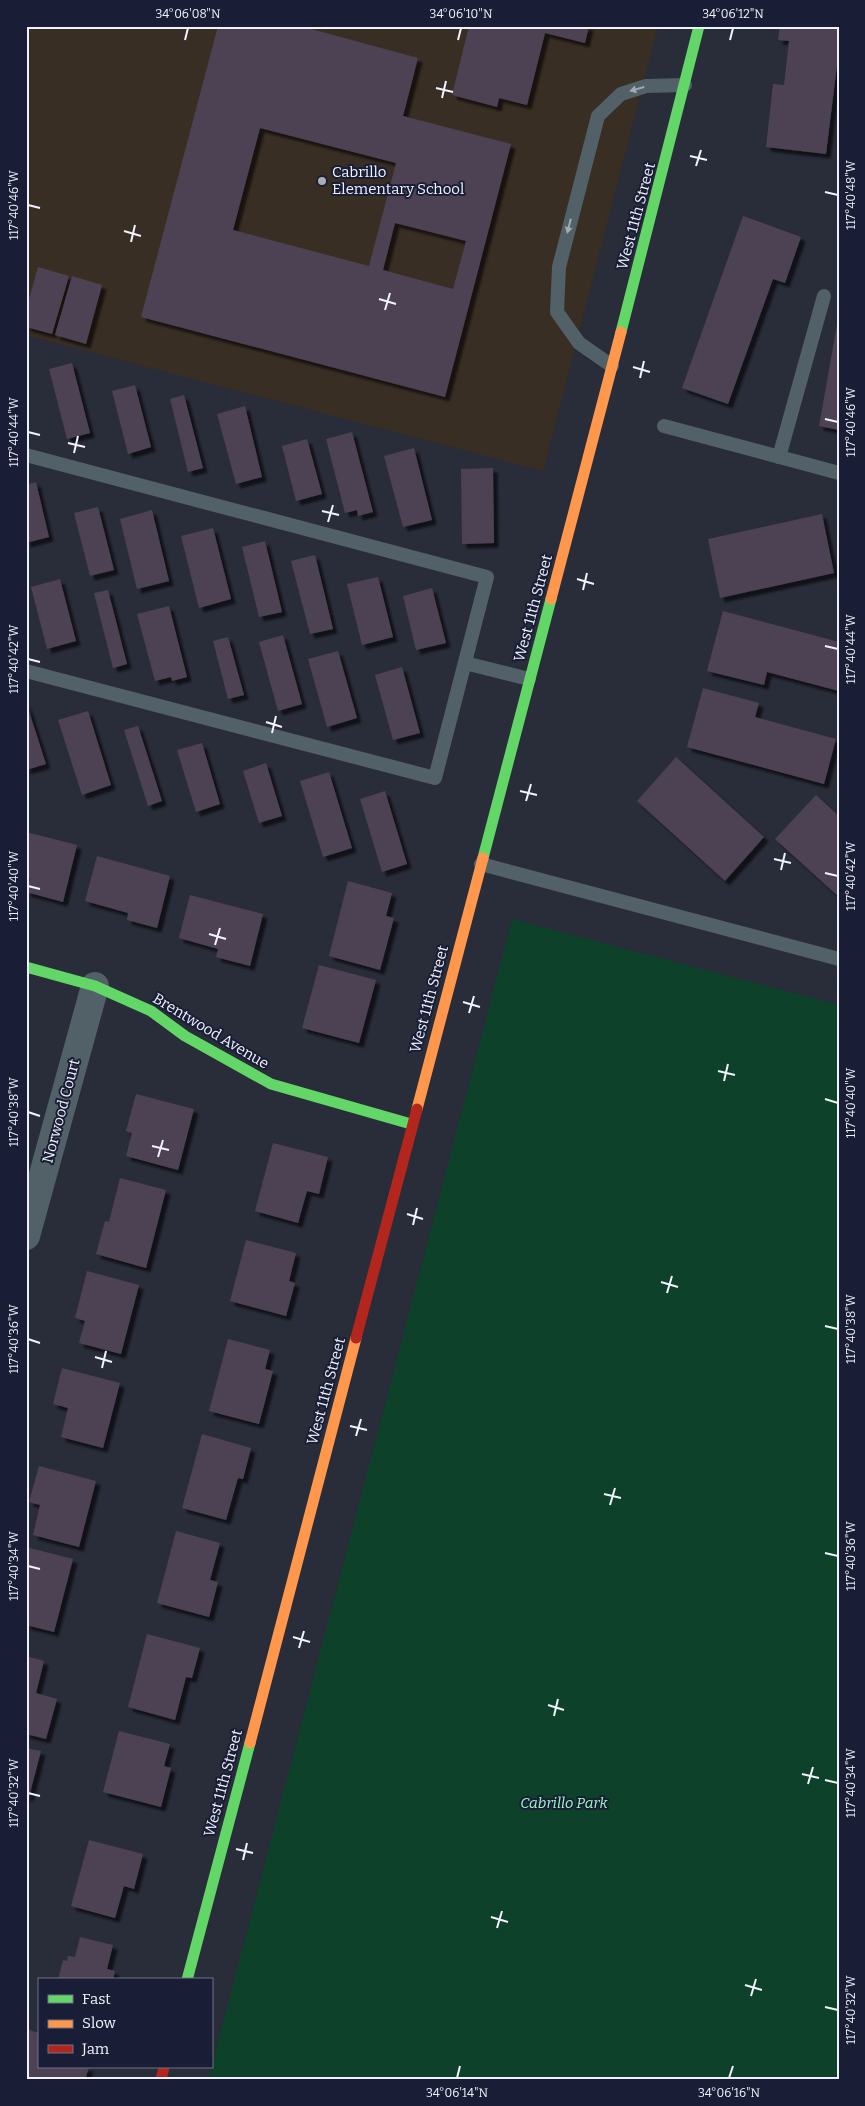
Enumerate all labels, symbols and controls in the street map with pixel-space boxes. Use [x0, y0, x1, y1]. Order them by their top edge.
text: 34°06'08"N [156, 7, 221, 21]
text: 34°06'10"N [430, 7, 493, 21]
text: 34°06'12"N [702, 7, 764, 21]
one-way arrow [629, 86, 644, 94]
text: 117°40'48"W [844, 159, 858, 230]
street label: West 11th Street [613, 160, 659, 272]
place label: Cabrillo Elementary School [332, 163, 464, 198]
text: 117°40'46"W [7, 169, 21, 240]
marker: Cabrillo Elementary School [316, 175, 328, 187]
one-way arrow [565, 219, 573, 234]
text: 117°40'46"W [844, 386, 858, 457]
text: 117°40'44"W [7, 396, 21, 467]
street label: West 11th Street [510, 552, 556, 664]
text: 117°40'44"W [844, 613, 858, 684]
text: 117°40'42"W [7, 624, 21, 694]
text: 117°40'42"W [844, 841, 858, 911]
text: 117°40'40"W [7, 850, 21, 921]
street label: West 11th Street [406, 943, 452, 1055]
street label: Brentwood Avenue [150, 989, 272, 1073]
street label: Norwood Court [38, 1056, 84, 1165]
text: 117°40'40"W [844, 1067, 858, 1138]
text: 117°40'38"W [7, 1077, 21, 1147]
text: 117°40'38"W [844, 1294, 858, 1364]
text: 117°40'36"W [7, 1303, 21, 1374]
street label: West 11th Street [303, 1335, 349, 1447]
text: 117°40'36"W [844, 1520, 858, 1591]
text: 117°40'34"W [7, 1531, 21, 1601]
street label: West 11th Street [200, 1727, 246, 1839]
text: 117°40'34"W [844, 1748, 858, 1818]
text: 117°40'32"W [7, 1758, 21, 1828]
park label: Cabrillo Park [520, 1794, 609, 1812]
text: 117°40'32"W [844, 1975, 858, 2045]
legend [38, 1978, 212, 2068]
text: Fast [82, 1990, 111, 2008]
text: Slow [82, 2014, 117, 2032]
text: Jam [81, 2040, 110, 2058]
text: 34°06'14"N [426, 2086, 489, 2100]
text: 34°06'16"N [698, 2086, 761, 2100]

